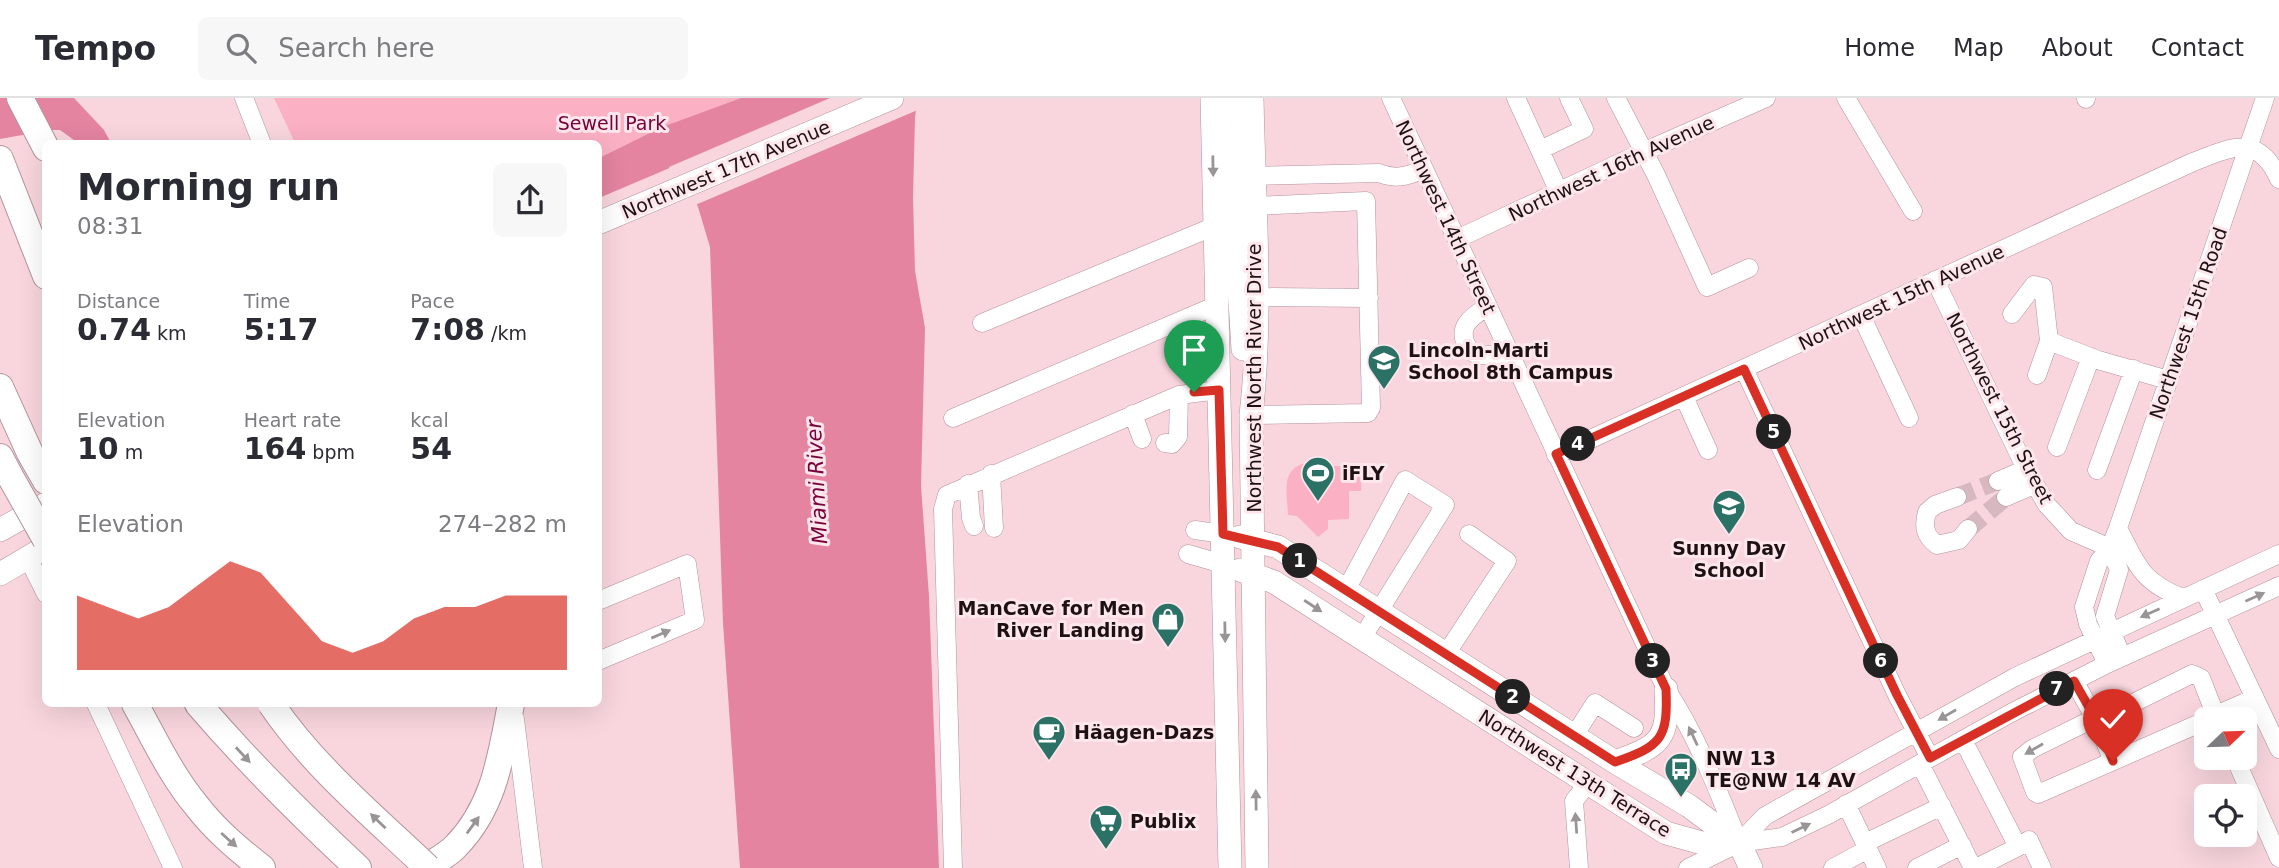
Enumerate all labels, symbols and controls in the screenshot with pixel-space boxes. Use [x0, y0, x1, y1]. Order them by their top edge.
search box [198, 17, 688, 80]
text: Tempo [35, 29, 156, 68]
icon: search [222, 29, 260, 67]
text: Search here [278, 33, 434, 63]
text: Home [1844, 34, 1915, 62]
text: Map [1953, 34, 2004, 62]
text: About [2042, 34, 2113, 62]
text: Contact [2151, 34, 2244, 62]
street label: Northwest 16th Avenue [1505, 111, 1717, 225]
park label: Sewell Park [558, 112, 666, 134]
street label: Northwest 17th Avenue [619, 115, 833, 223]
street label: Northwest 14th Street [1391, 117, 1501, 317]
one-way arrow [1208, 155, 1219, 177]
button: share [493, 163, 567, 237]
text: Morning run [77, 165, 340, 209]
text: 08:31 [77, 213, 143, 239]
street label: Northwest 15th Road [2145, 224, 2231, 422]
street label: Northwest 15th Avenue [1795, 240, 2007, 354]
street label: Northwest North River Drive [1243, 244, 1265, 512]
text: Distance [77, 290, 160, 312]
text: Time [244, 290, 290, 312]
text: Pace [410, 290, 455, 312]
street label: Northwest 15th Street [1942, 309, 2058, 507]
text: 0.74 [77, 312, 151, 347]
text: 5:17 [244, 312, 318, 347]
text: 7:08 [410, 312, 485, 347]
pin [1164, 320, 1224, 392]
text: km [151, 322, 187, 344]
text: /km [485, 322, 527, 344]
icon: arrive [1175, 331, 1213, 369]
place label: Lincoln-Marti School 8th Campus [1408, 339, 1613, 383]
school or university icon: Lincoln-Marti School 8th Campus [1365, 342, 1403, 391]
text: Elevation [77, 409, 165, 431]
text: Heart rate [244, 409, 341, 431]
text: kcal [410, 409, 449, 431]
pin: 5 [1756, 414, 1792, 450]
water label: Miami River [802, 418, 832, 545]
text: 5 [1767, 420, 1780, 442]
pin: 4 [1560, 426, 1596, 462]
text: 10 [77, 431, 119, 466]
text: 164 [244, 431, 306, 466]
text: 54 [410, 431, 452, 466]
text: 4 [1571, 432, 1584, 454]
text: m [119, 441, 143, 463]
text: bpm [306, 441, 355, 463]
sports icon: iFLY [1299, 454, 1337, 503]
place label: iFLY [1342, 462, 1385, 484]
school or university icon: Sunny Day School [1710, 487, 1748, 536]
text: Elevation [77, 511, 184, 537]
text: 274–282 m [438, 511, 567, 537]
place label: Sunny Day School [1672, 537, 1786, 581]
pin: 1 [1282, 544, 1318, 578]
text: 1 [1293, 549, 1306, 571]
one-way arrow [2244, 591, 2265, 602]
place label: ManCave for Men River Landing [957, 597, 1144, 641]
shop icon: ManCave for Men River Landing [1149, 600, 1187, 649]
one-way arrow [1303, 600, 1323, 613]
one-way arrow [2140, 607, 2160, 619]
one-way arrow [1219, 621, 1231, 643]
one-way arrow [651, 629, 672, 640]
pin: 3 [1636, 644, 1670, 678]
pin: 6 [1864, 644, 1898, 678]
text: 3 [1646, 649, 1659, 671]
text: 6 [1874, 649, 1887, 671]
pin: 7 [2039, 672, 2074, 706]
text: 7 [2050, 677, 2063, 699]
pin: 2 [1496, 680, 1530, 714]
text: 2 [1506, 685, 1519, 707]
pin [2083, 689, 2143, 761]
icon: check [2094, 700, 2132, 738]
street label: Northwest 13th Terrace [1475, 705, 1675, 841]
north arrow [2194, 707, 2258, 770]
map controls [2194, 707, 2257, 847]
one-way arrow [1937, 709, 1956, 721]
cafe icon: Häagen-Dazs [1030, 713, 1068, 762]
place label: Häagen-Dazs [1074, 721, 1214, 743]
one-way arrow [1687, 726, 1699, 746]
one-way arrow [2024, 743, 2043, 755]
one-way arrow [235, 746, 251, 764]
place label: NW 13 TE@NW 14 AV [1706, 747, 1856, 791]
bus stop icon: NW 13 TE@NW 14 AV [1662, 750, 1700, 799]
button: locate [2194, 784, 2257, 847]
one-way arrow [1250, 789, 1262, 811]
supermarket icon: Publix [1087, 802, 1125, 851]
place label: Publix [1130, 810, 1196, 832]
one-way arrow [1570, 812, 1581, 834]
one-way arrow [369, 813, 387, 829]
one-way arrow [465, 816, 479, 834]
one-way arrow [1791, 822, 1811, 833]
one-way arrow [220, 831, 237, 847]

